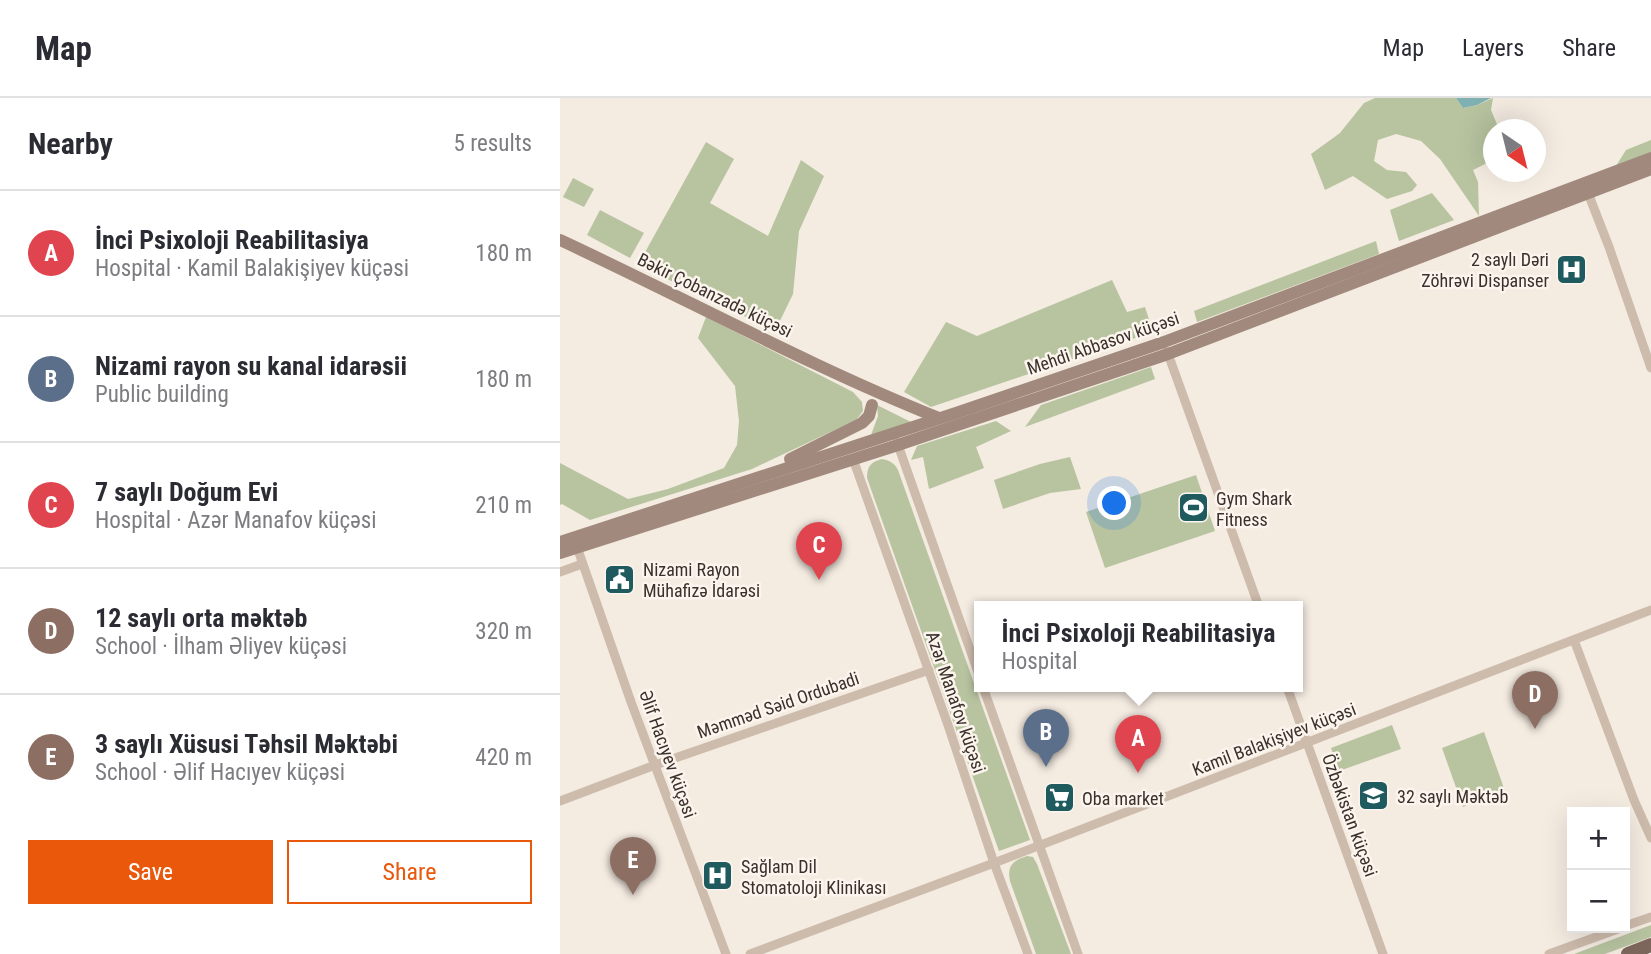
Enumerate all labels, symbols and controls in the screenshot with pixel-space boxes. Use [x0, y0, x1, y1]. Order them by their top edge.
text: Map [35, 29, 92, 68]
text: Map [1383, 34, 1424, 62]
text: Layers [1462, 34, 1524, 62]
text: Share [1562, 34, 1616, 62]
north arrow [1483, 119, 1546, 182]
text: Nearby [28, 126, 113, 161]
text: 5 results [454, 130, 532, 157]
text: İnci Psixoloji Reabilitasiya [95, 225, 369, 255]
text: A [44, 240, 58, 267]
text: 180 m [475, 240, 532, 267]
street label: Bəkir Çobanzadə küçəsi [634, 248, 796, 342]
place label: 2 saylı Dəri Zöhrəvi Dispanser [1421, 249, 1550, 291]
hospital icon: 2 saylı Dəri Zöhrəvi Dispanser [1555, 252, 1589, 286]
text: Hospital · Kamil Balakişiyev küçəsi [95, 255, 409, 282]
street label: Mehdi Abbasov küçəsi [1024, 307, 1182, 379]
text: Nizami rayon su kanal idarəsii [95, 351, 407, 381]
text: B [45, 366, 57, 393]
text: 180 m [475, 366, 532, 393]
text: Public building [95, 381, 229, 408]
text: 7 saylı Doğum Evi [95, 477, 278, 507]
your location [1097, 486, 1131, 520]
place label: Gym Shark Fitness [1216, 488, 1292, 530]
sports icon: Gym Shark Fitness [1176, 491, 1210, 525]
text: C [44, 492, 58, 519]
text: 210 m [475, 492, 532, 519]
text: Hospital · Azər Manafov küçəsi [95, 507, 377, 534]
pin: C [796, 522, 842, 580]
place label: Nizami Rayon Mühafizə İdarəsi [643, 559, 760, 601]
public building icon: Nizami Rayon Mühafizə İdarəsi [603, 562, 637, 596]
popup [974, 601, 1303, 692]
text: 12 saylı orta məktəb [95, 603, 307, 633]
text: D [45, 618, 58, 645]
text: 320 m [475, 618, 532, 645]
text: İnci Psixoloji Reabilitasiya [1002, 618, 1275, 648]
street label: Azər Manafov küçəsi [922, 628, 990, 776]
text: School · İlham Əliyev küçəsi [95, 633, 347, 660]
text: Hospital [1002, 648, 1078, 675]
street label: Məmməd Səid Ordubadi [694, 667, 862, 743]
pin: D [1512, 671, 1558, 729]
street label: Əlif Hacıyev küçəsi [635, 687, 701, 821]
street label: Kamil Balakişiyev küçəsi [1189, 698, 1359, 780]
pin: B [1023, 709, 1069, 767]
pin: A [1115, 715, 1161, 773]
text: 3 saylı Xüsusi Təhsil Məktəbi [95, 729, 398, 759]
text: E [45, 744, 57, 771]
text: 420 m [475, 744, 532, 771]
street label: Özbəkistan küçəsi [1318, 751, 1382, 879]
text: School · Əlif Hacıyev küçəsi [95, 759, 345, 786]
school or university icon: 32 saylı Məktəb [1357, 779, 1391, 813]
supermarket icon: Oba market [1042, 781, 1076, 815]
place label: 32 saylı Məktəb [1397, 786, 1508, 807]
place label: Oba market [1082, 788, 1164, 809]
map controls [1567, 807, 1630, 933]
button: + [1567, 807, 1630, 870]
pin: E [610, 837, 656, 895]
button: Save [28, 840, 273, 904]
button: Share [287, 840, 532, 904]
place label: Sağlam Dil Stomatoloji Klinikası [741, 856, 886, 898]
hospital icon: Sağlam Dil Stomatoloji Klinikası [701, 859, 735, 893]
button: − [1567, 870, 1630, 933]

